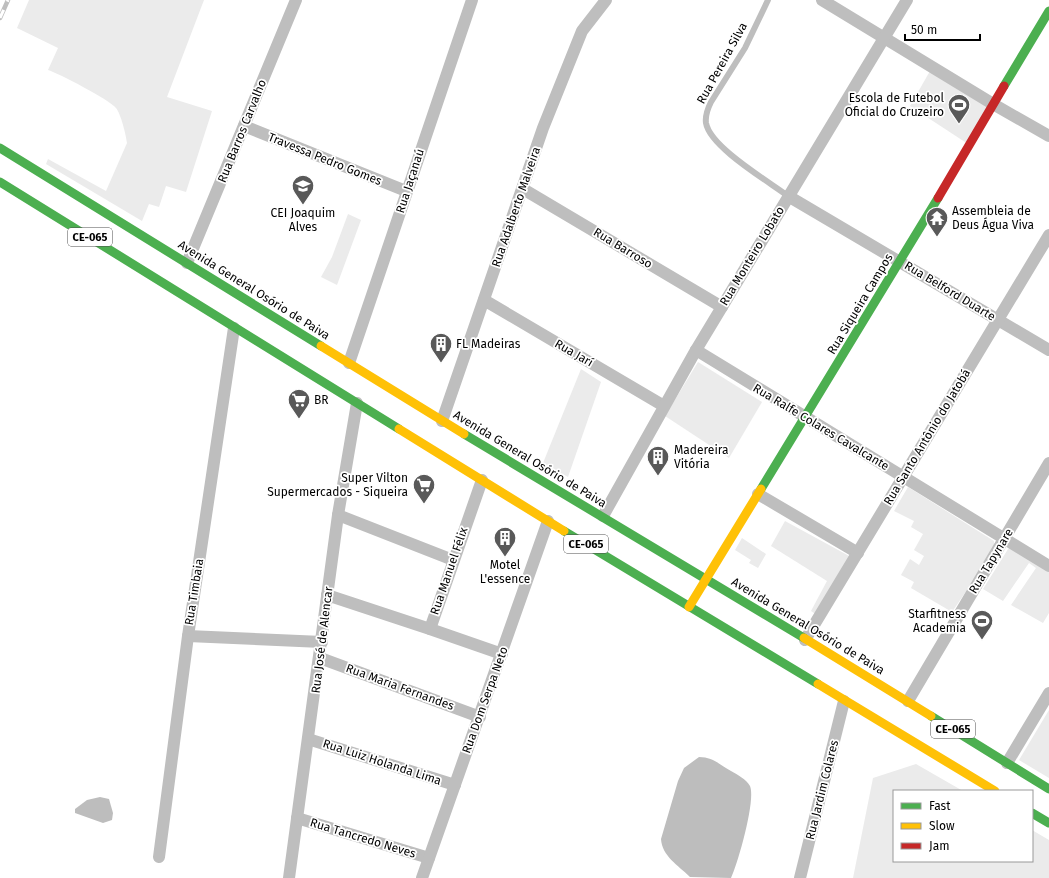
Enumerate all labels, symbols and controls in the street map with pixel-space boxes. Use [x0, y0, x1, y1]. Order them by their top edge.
scale bar [905, 16, 980, 42]
street label: Rua Pereira Silva [694, 20, 750, 106]
text: 50 m [911, 23, 937, 37]
street label: Rua Barros Carvalho [215, 77, 269, 185]
place label: Escola de Futebol Oficial do Cruzeiro [845, 91, 944, 119]
sports icon: Escola de Futebol Oficial do Cruzeiro [946, 92, 972, 125]
street label: Travessa Pedro Gomes [266, 130, 384, 188]
street label: Rua Adalberto Malveira [489, 145, 543, 269]
street label: Rua Jaçanaú [393, 147, 427, 215]
school or university icon: CEI Joaquim Alves [290, 173, 316, 206]
street label: Rua Monteiro Lobato [717, 204, 787, 308]
place label: Assembleia de Deus Água Viva [952, 204, 1034, 232]
temple icon: Assembleia de Deus Água Viva [924, 205, 950, 238]
place label: CEI Joaquim Alves [271, 206, 335, 234]
street label: Rua Barroso [591, 225, 655, 271]
road number: CE-065 [68, 228, 112, 246]
street label: Avenida General Osório de Paiva [176, 237, 332, 343]
street label: Rua Siqueira Campos [824, 251, 896, 357]
street label: Rua Belford Duarte [902, 258, 998, 324]
building icon: FL Madeiras [428, 331, 454, 364]
street label: Rua Jarí [552, 336, 596, 370]
place label: FL Madeiras [456, 337, 521, 351]
street label: Rua Santo Antônio do Jatobá [881, 366, 973, 508]
street label: Rua Ralfe Colares Cavalcante [750, 381, 892, 473]
supermarket icon: BR [286, 387, 312, 420]
place label: BR [314, 393, 329, 407]
street label: Avenida General Osório de Paiva [451, 408, 609, 510]
place label: Madereira Vitória [674, 443, 729, 471]
building icon: Madereira Vitória [645, 444, 671, 477]
place label: Super Vilton Supermercados - Siqueira [267, 471, 408, 499]
supermarket icon: Super Vilton Supermercados - Siqueira [411, 472, 437, 505]
street label: Rua Manuel Félix [427, 525, 471, 617]
building icon: Motel L'essence [492, 525, 518, 558]
street label: Rua Tapynare [966, 526, 1016, 596]
road number: CE-065 [564, 535, 608, 553]
street label: Rua Timbaia [182, 558, 206, 626]
place label: Motel L'essence [480, 558, 530, 586]
street label: Avenida General Osório de Paiva [729, 575, 887, 677]
street label: Rua José de Alencar [308, 585, 336, 694]
place label: Starfitness Academia [908, 607, 966, 635]
sports icon: Starfitness Academia [969, 608, 995, 641]
street label: Rua Dom Serpa Neto [459, 645, 511, 755]
street label: Rua Maria Fernandes [344, 661, 456, 713]
road number: CE-065 [931, 720, 975, 738]
street label: Rua Luiz Holanda Lima [321, 736, 443, 788]
street label: Rua Jardim Colares [803, 738, 841, 841]
legend [893, 790, 1033, 862]
text: Fast [929, 799, 951, 813]
street label: Rua Tancredo Neves [308, 815, 418, 861]
text: Slow [929, 819, 955, 833]
text: Jam [929, 839, 949, 853]

